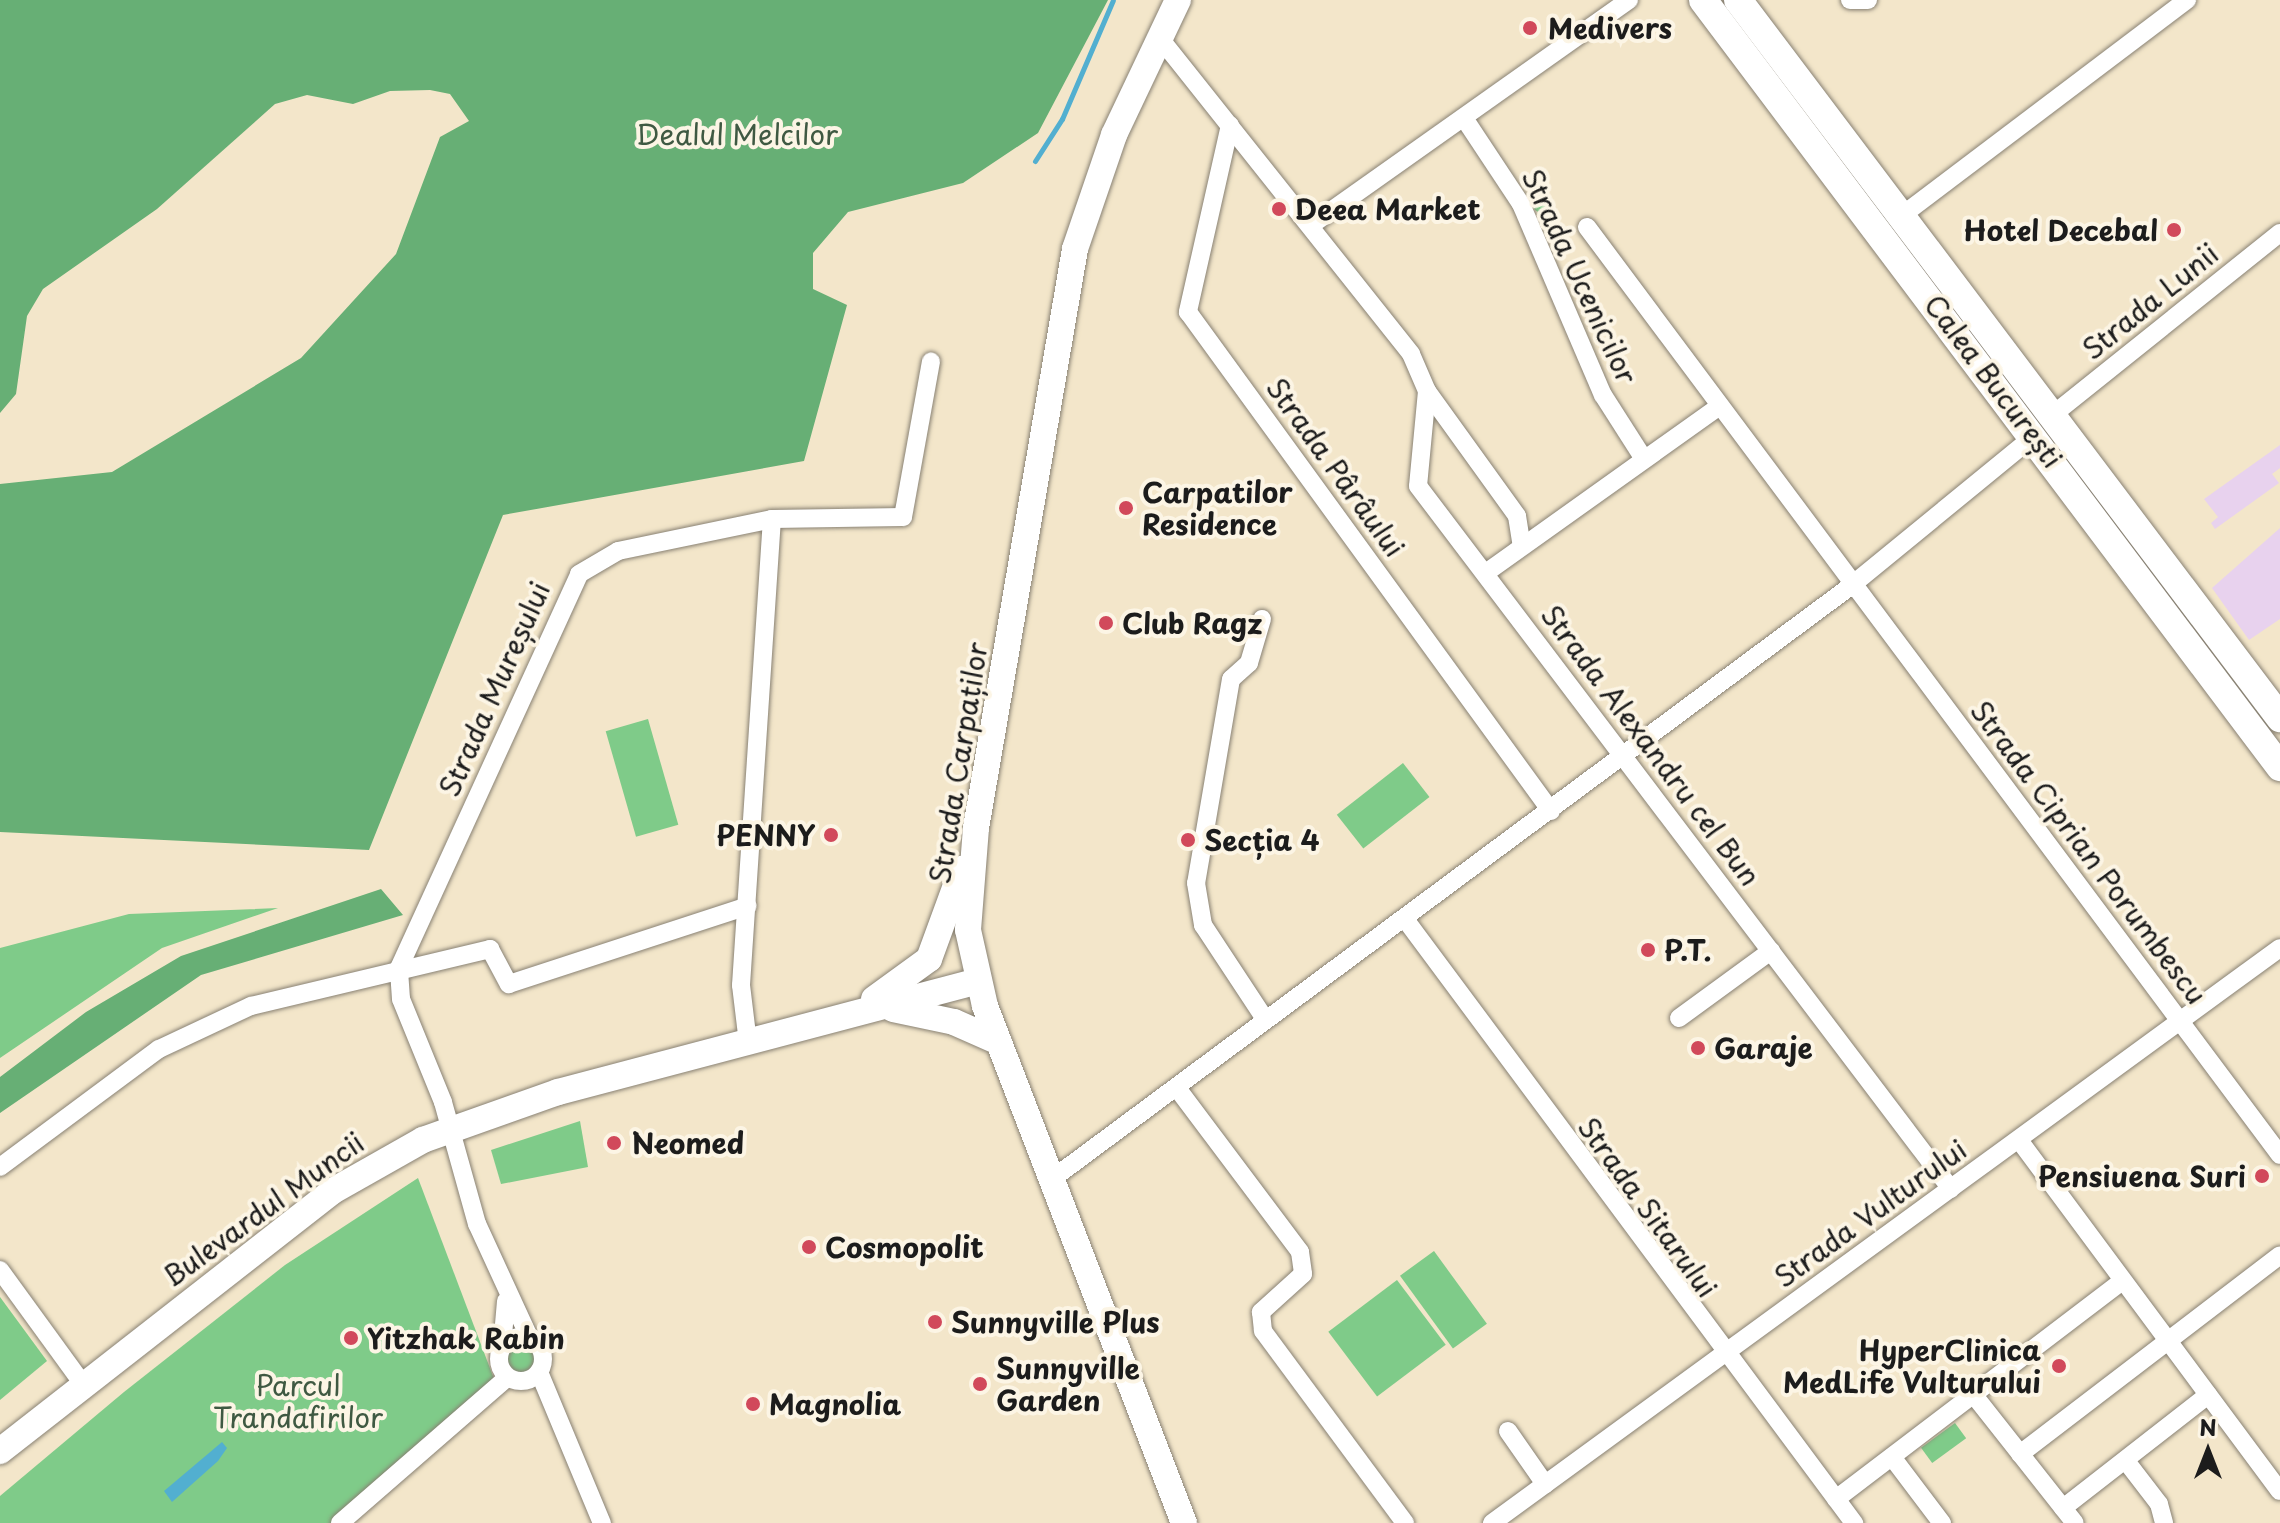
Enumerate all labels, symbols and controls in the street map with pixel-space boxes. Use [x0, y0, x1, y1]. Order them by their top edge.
place label: Medivers [1548, 11, 1672, 45]
marker: Medivers [1519, 17, 1541, 39]
park label: Dealul Melcilor [636, 117, 838, 151]
street label: Strada Ucenicilor [1515, 163, 1645, 389]
place label: Deea Market [1295, 192, 1482, 226]
marker: Deea Market [1270, 200, 1288, 218]
place label: Hotel Decebal [1962, 213, 2158, 247]
marker: Hotel Decebal [2165, 221, 2183, 239]
street label: Strada Lunii [2075, 236, 2225, 366]
street label: Calea București [1916, 286, 2072, 476]
street label: Strada Pârâului [1260, 372, 1412, 562]
place label: Carpatilor Residence [1142, 475, 1293, 541]
marker: Carpatilor Residence [1117, 499, 1135, 517]
street label: Strada Mureșului [432, 577, 556, 801]
street label: Strada Alexandru cel Bun [1534, 597, 1768, 893]
place label: Club Ragz [1122, 606, 1264, 640]
marker: Club Ragz [1097, 614, 1115, 632]
street label: Strada Carpaților [923, 642, 993, 884]
street label: Strada Ciprian Porumbescu [1964, 694, 2214, 1010]
place label: PENNY [716, 818, 815, 852]
place label: Secția 4 [1204, 823, 1321, 857]
marker: PENNY [822, 826, 840, 844]
marker: Secția 4 [1179, 831, 1197, 849]
place label: P.T. [1664, 933, 1712, 967]
marker: P.T. [1639, 941, 1657, 959]
place label: Garaje [1714, 1031, 1813, 1065]
marker: Garaje [1689, 1039, 1707, 1057]
street label: Strada Sitarului [1571, 1110, 1725, 1304]
street label: Bulevardul Muncii [156, 1125, 370, 1293]
place label: Neomed [632, 1126, 744, 1160]
marker: Neomed [603, 1132, 625, 1154]
street label: Strada Vulturului [1767, 1132, 1973, 1294]
place label: Pensiuena Suri [2039, 1159, 2246, 1193]
marker: Pensiuena Suri [2253, 1167, 2271, 1185]
place label: Cosmopolit [825, 1230, 984, 1264]
marker: Cosmopolit [800, 1238, 818, 1256]
place label: Sunnyville Plus [951, 1305, 1161, 1339]
marker: Sunnyville Plus [926, 1313, 944, 1331]
place label: Yitzhak Rabin [367, 1321, 565, 1355]
marker: Yitzhak Rabin [342, 1329, 360, 1347]
place label: HyperClinica MedLife Vulturului [1782, 1333, 2041, 1399]
place label: Sunnyville Garden [996, 1351, 1140, 1417]
marker: HyperClinica MedLife Vulturului [2048, 1355, 2070, 1377]
park label: Parcul Trandafirilor [213, 1368, 383, 1434]
marker: Sunnyville Garden [971, 1375, 989, 1393]
place label: Magnolia [769, 1387, 901, 1421]
marker: Magnolia [744, 1395, 762, 1413]
text: N [2199, 1410, 2217, 1443]
north arrow [2168, 1411, 2248, 1491]

